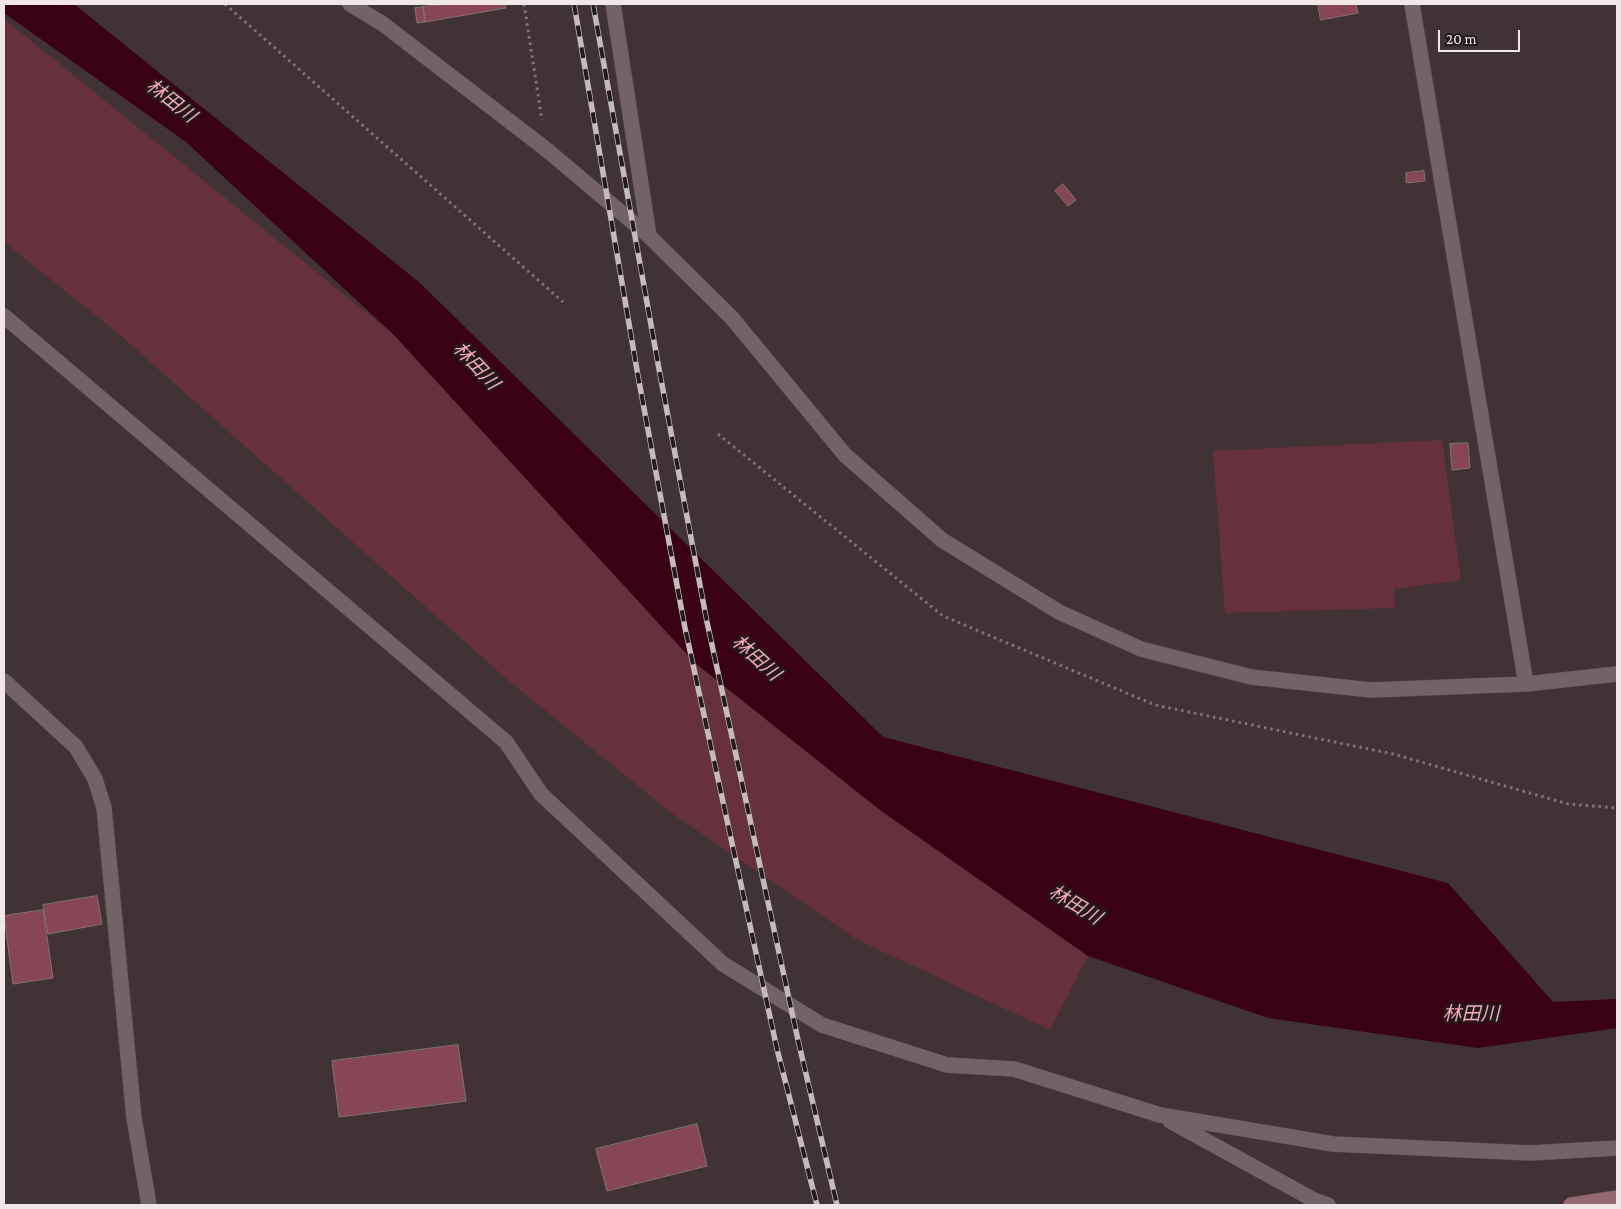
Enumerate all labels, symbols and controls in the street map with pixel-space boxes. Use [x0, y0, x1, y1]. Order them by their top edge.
scale bar [1441, 20, 1524, 52]
text: 20 m [1446, 31, 1477, 47]
water label: 林田川 [142, 74, 200, 128]
water label: 林田川 [448, 337, 504, 395]
water label: 林田川 [727, 630, 785, 686]
water label: 林田川 [1045, 881, 1105, 929]
water label: 林田川 [1443, 1003, 1499, 1025]

